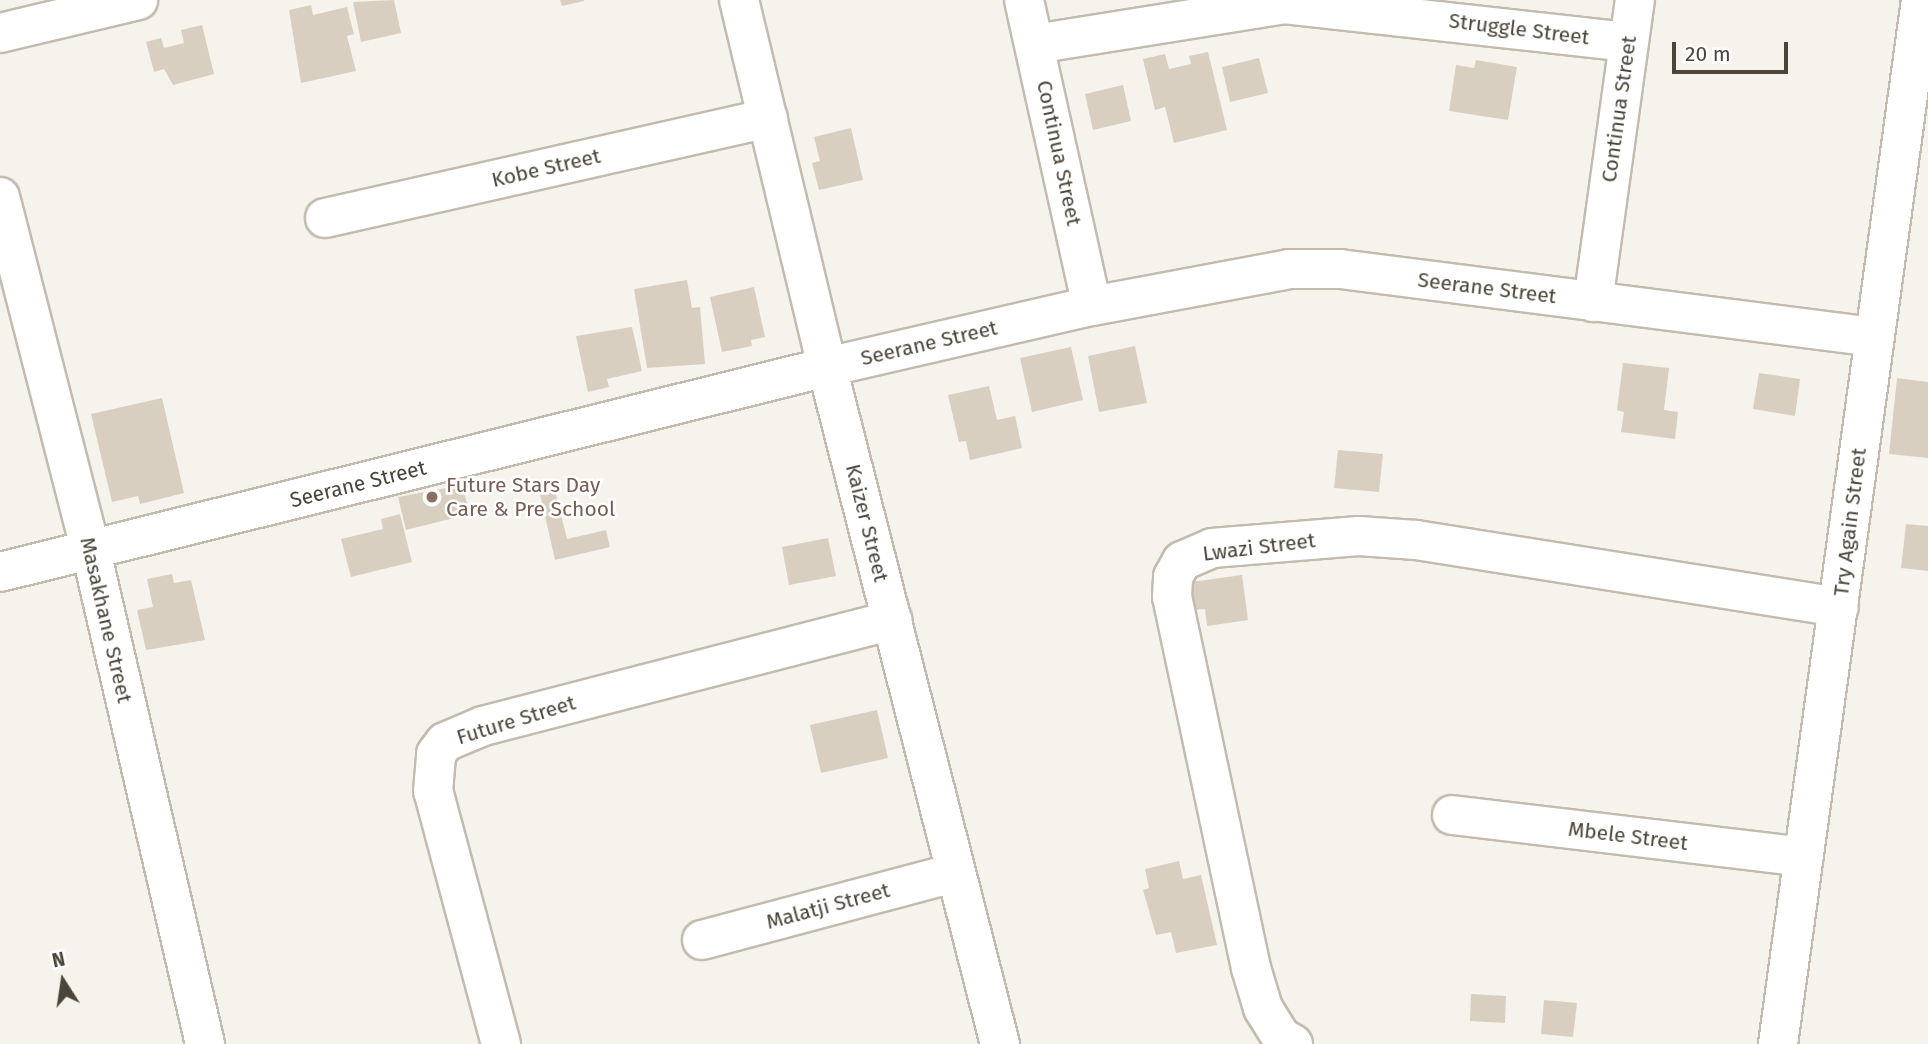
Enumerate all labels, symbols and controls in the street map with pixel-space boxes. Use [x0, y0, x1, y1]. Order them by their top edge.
street label: Struggle Street [1447, 8, 1591, 50]
scale bar [1676, 28, 1792, 72]
street label: Continua Street [1596, 34, 1642, 184]
text: 20 m [1685, 41, 1731, 67]
street label: Continua Street [1031, 78, 1087, 228]
street label: Kobe Street [489, 143, 603, 193]
street label: Seerane Street [1416, 267, 1558, 309]
street label: Seerane Street [858, 315, 1000, 371]
street label: Try Again Street [1828, 447, 1872, 597]
street label: Seerane Street [287, 455, 429, 513]
street label: Kaizer Street [840, 461, 894, 585]
place label: Future Stars Day Care & Pre School [446, 472, 615, 522]
marker: Future Stars Day Care & Pre School [424, 489, 440, 505]
street label: Lwazi Street [1201, 528, 1317, 566]
street label: Masakhane Street [75, 535, 137, 705]
street label: Future Street [453, 690, 579, 750]
street label: Mbele Street [1567, 816, 1689, 856]
street label: Malatji Street [763, 877, 893, 935]
north arrow [28, 946, 98, 1016]
text: N [50, 947, 67, 973]

